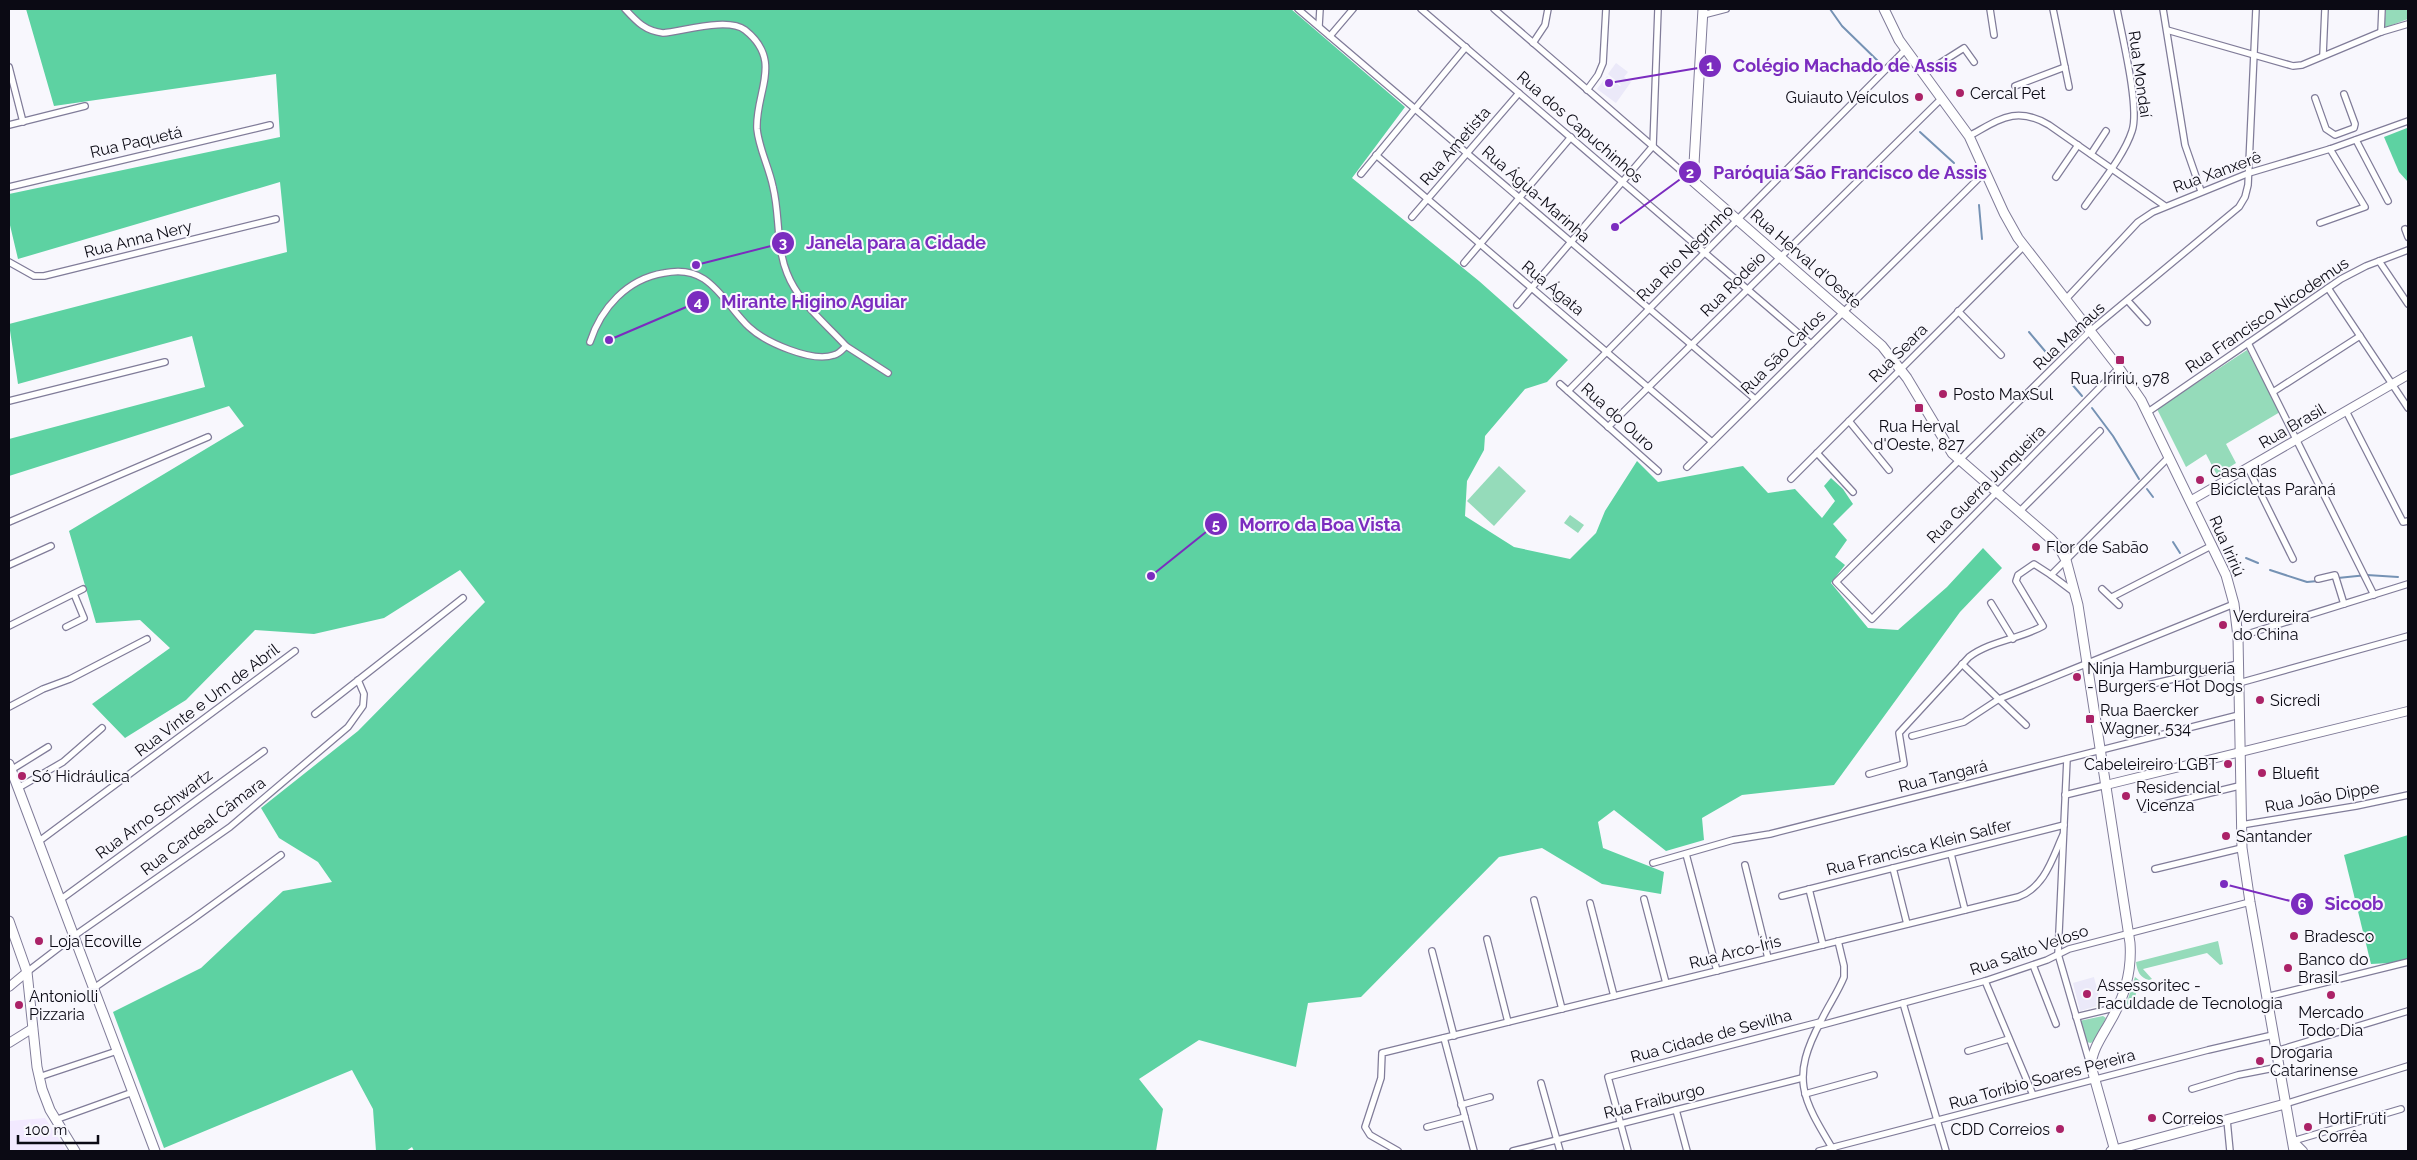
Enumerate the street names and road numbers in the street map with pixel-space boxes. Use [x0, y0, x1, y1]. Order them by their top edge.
street label: Rua Mondaí [2125, 29, 2156, 119]
street label: Rua dos Capuchinhos [1513, 67, 1647, 187]
street label: Rua Ametista [1416, 103, 1494, 189]
street label: Rua Paquetá [88, 122, 184, 162]
street label: Rua Água-Marinha [1478, 141, 1594, 246]
street label: Rua Xanxerê [2170, 147, 2264, 197]
street label: Rua Rio Negrinho [1633, 201, 1737, 305]
street label: Rua Herval d'Oeste [1747, 206, 1865, 312]
street label: Rua Anna Nery [82, 216, 194, 262]
street label: Rua Rodeio [1696, 247, 1770, 321]
street label: Rua Francisco Nicodemus [2182, 253, 2352, 377]
street label: Rua Ágata [1518, 256, 1589, 319]
street label: Rua Manaus [2029, 298, 2109, 374]
street label: Rua São Carlos [1737, 306, 1829, 398]
street label: Rua Seara [1865, 320, 1931, 386]
street label: Rua do Ouro [1577, 379, 1659, 455]
street label: Rua Brasil [2256, 399, 2329, 453]
street label: Rua Guerra Junqueira [1923, 421, 2049, 547]
street label: Rua Iririú [2205, 513, 2249, 579]
street label: Rua Vinte e Um de Abril [131, 639, 283, 760]
street label: Rua Tangará [1896, 756, 1990, 796]
street label: Rua Arno Schwartz [92, 765, 216, 863]
street label: Rua Cardeal Câmara [137, 773, 269, 879]
street label: Rua João Dippe [2263, 778, 2381, 816]
street label: Rua Francisca Klein Salfer [1824, 815, 2014, 879]
street label: Rua Salto Veloso [1967, 921, 2091, 979]
street label: Rua Arco-Íris [1687, 930, 1783, 973]
street label: Rua Cidade de Sevilha [1628, 1005, 1794, 1067]
street label: Rua Toríbio Soares Pereira [1947, 1045, 2137, 1113]
street label: Rua Fraiburgo [1602, 1079, 1706, 1123]

